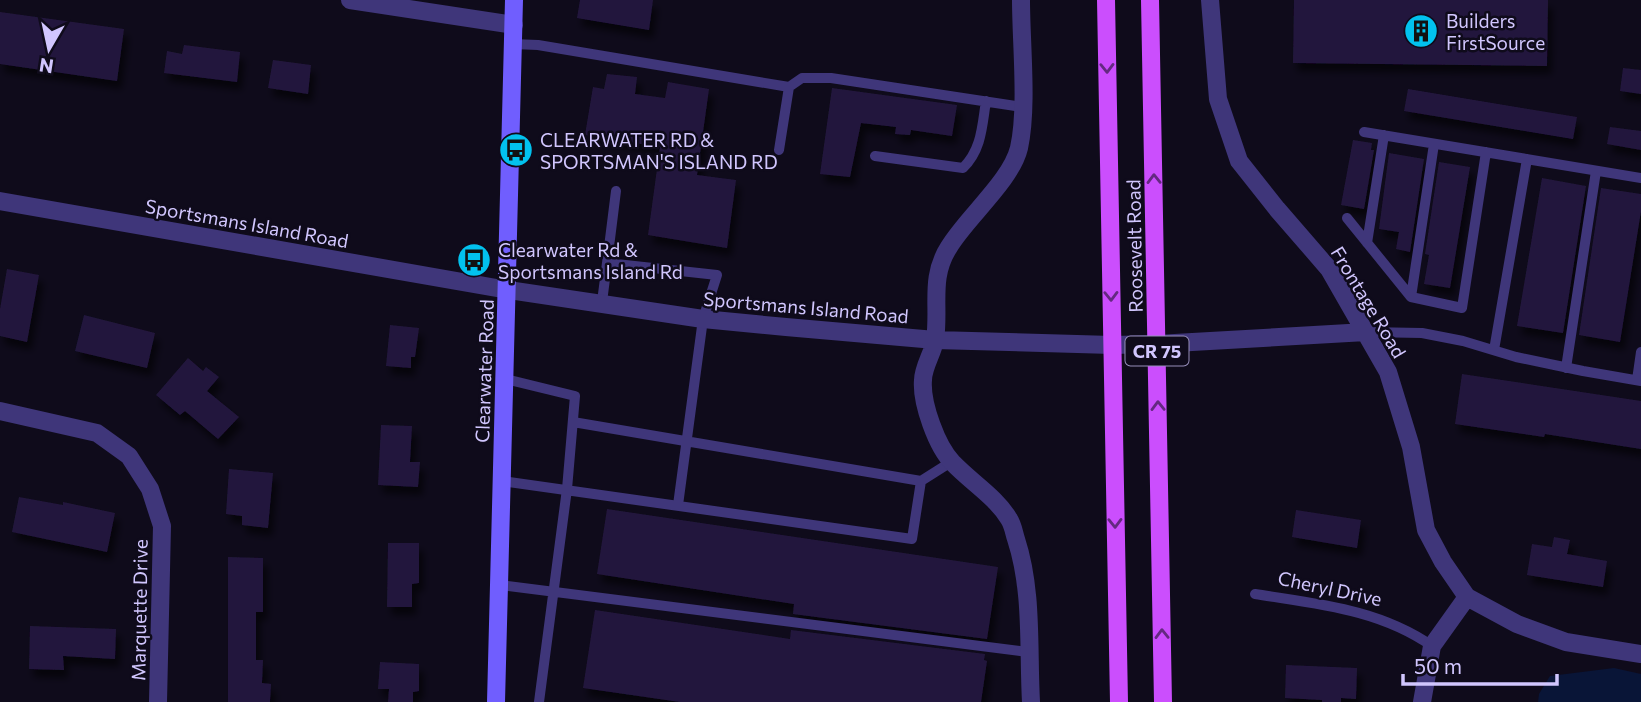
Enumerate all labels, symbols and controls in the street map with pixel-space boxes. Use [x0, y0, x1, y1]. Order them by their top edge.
place label: Builders FirstSource [1446, 9, 1545, 54]
building icon: Builders FirstSource [1402, 12, 1440, 50]
north arrow [14, 14, 84, 84]
text: N [37, 54, 55, 79]
one-way arrow [1099, 63, 1115, 74]
place label: CLEARWATER RD & SPORTSMAN'S ISLAND RD [540, 128, 778, 173]
bus stop icon: CLEARWATER RD & SPORTSMAN'S ISLAND RD [497, 131, 535, 169]
one-way arrow [1146, 173, 1161, 184]
street label: Roosevelt Road [1121, 179, 1147, 313]
street label: Sportsmans Island Road [144, 194, 350, 252]
place label: Clearwater Rd & Sportsmans Island Rd [498, 238, 683, 283]
bus stop icon: Clearwater Rd & Sportsmans Island Rd [455, 241, 493, 279]
street label: Frontage Road [1327, 242, 1411, 362]
street label: Sportsmans Island Road [702, 287, 910, 327]
one-way arrow [1103, 291, 1119, 301]
street label: Clearwater Road [470, 299, 498, 443]
road number: CR 75 [1126, 337, 1188, 366]
one-way arrow [1150, 401, 1166, 411]
one-way arrow [1108, 518, 1123, 529]
street label: Marquette Drive [126, 539, 152, 681]
street label: Cheryl Drive [1276, 566, 1384, 610]
one-way arrow [1154, 628, 1170, 639]
scale bar [1403, 642, 1557, 686]
text: 50 m [1414, 653, 1462, 678]

